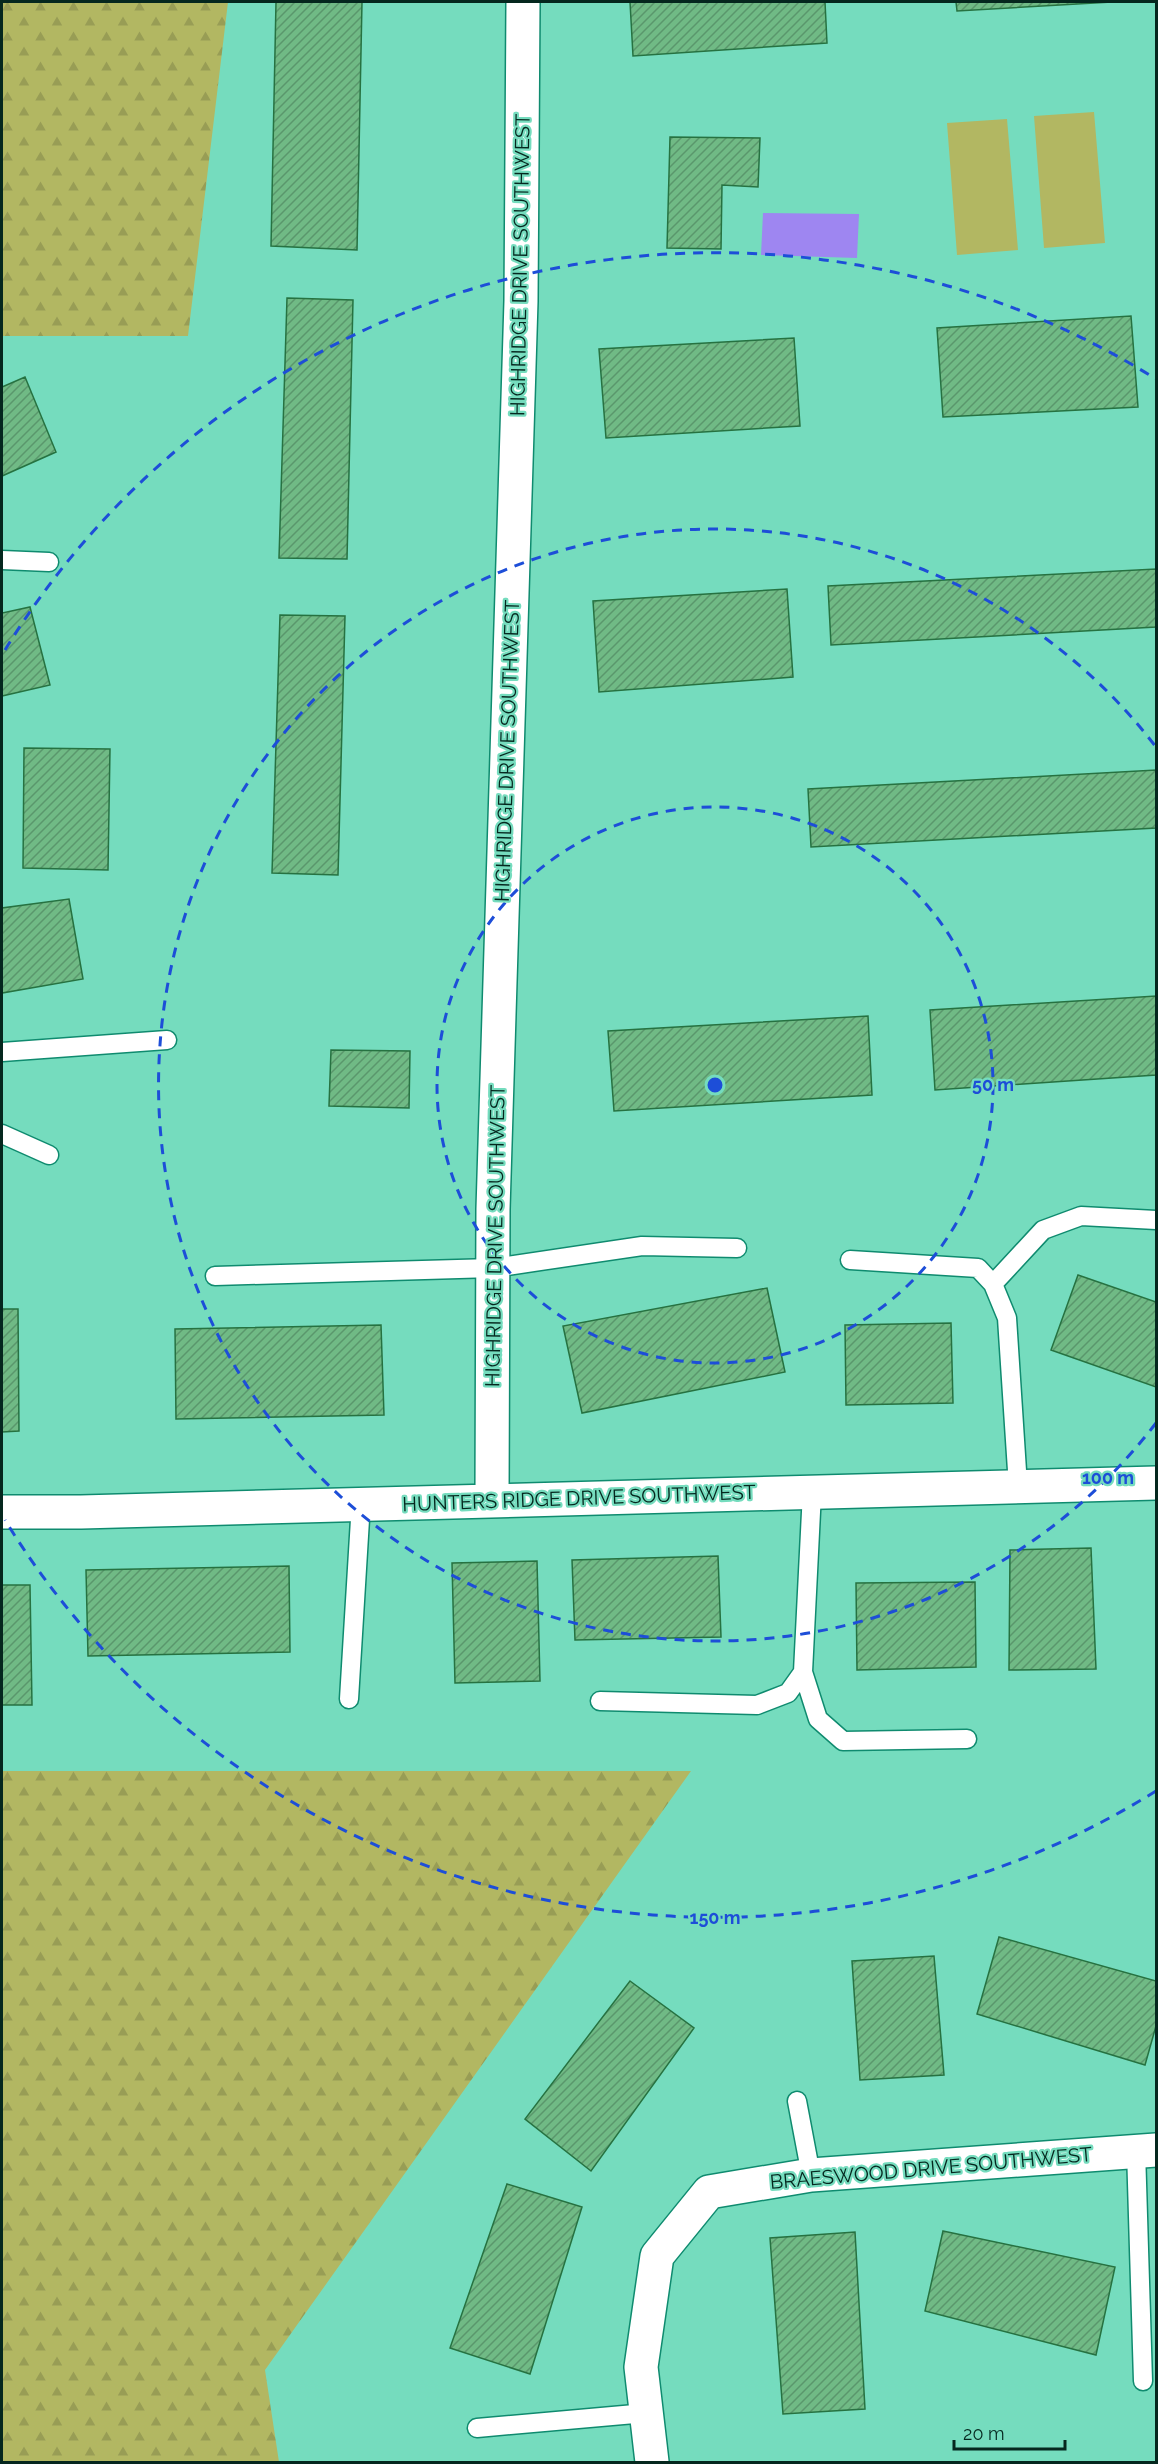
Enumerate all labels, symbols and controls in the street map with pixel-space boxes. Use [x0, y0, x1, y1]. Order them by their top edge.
street label: HIGHRIDGE DRIVE SOUTHWEST [505, 114, 535, 416]
street label: HIGHRIDGE DRIVE SOUTHWEST [490, 599, 524, 903]
text: 50 m [972, 1074, 1014, 1095]
centre of rings [705, 1075, 725, 1095]
street label: HIGHRIDGE DRIVE SOUTHWEST [480, 1085, 510, 1387]
text: 100 m [1082, 1467, 1134, 1488]
street label: HUNTERS RIDGE DRIVE SOUTHWEST [402, 1480, 756, 1516]
text: 150 m [690, 1907, 741, 1928]
street label: BRAESWOOD DRIVE SOUTHWEST [769, 2142, 1093, 2194]
scale bar [954, 2413, 1065, 2451]
text: 20 m [963, 2423, 1005, 2444]

